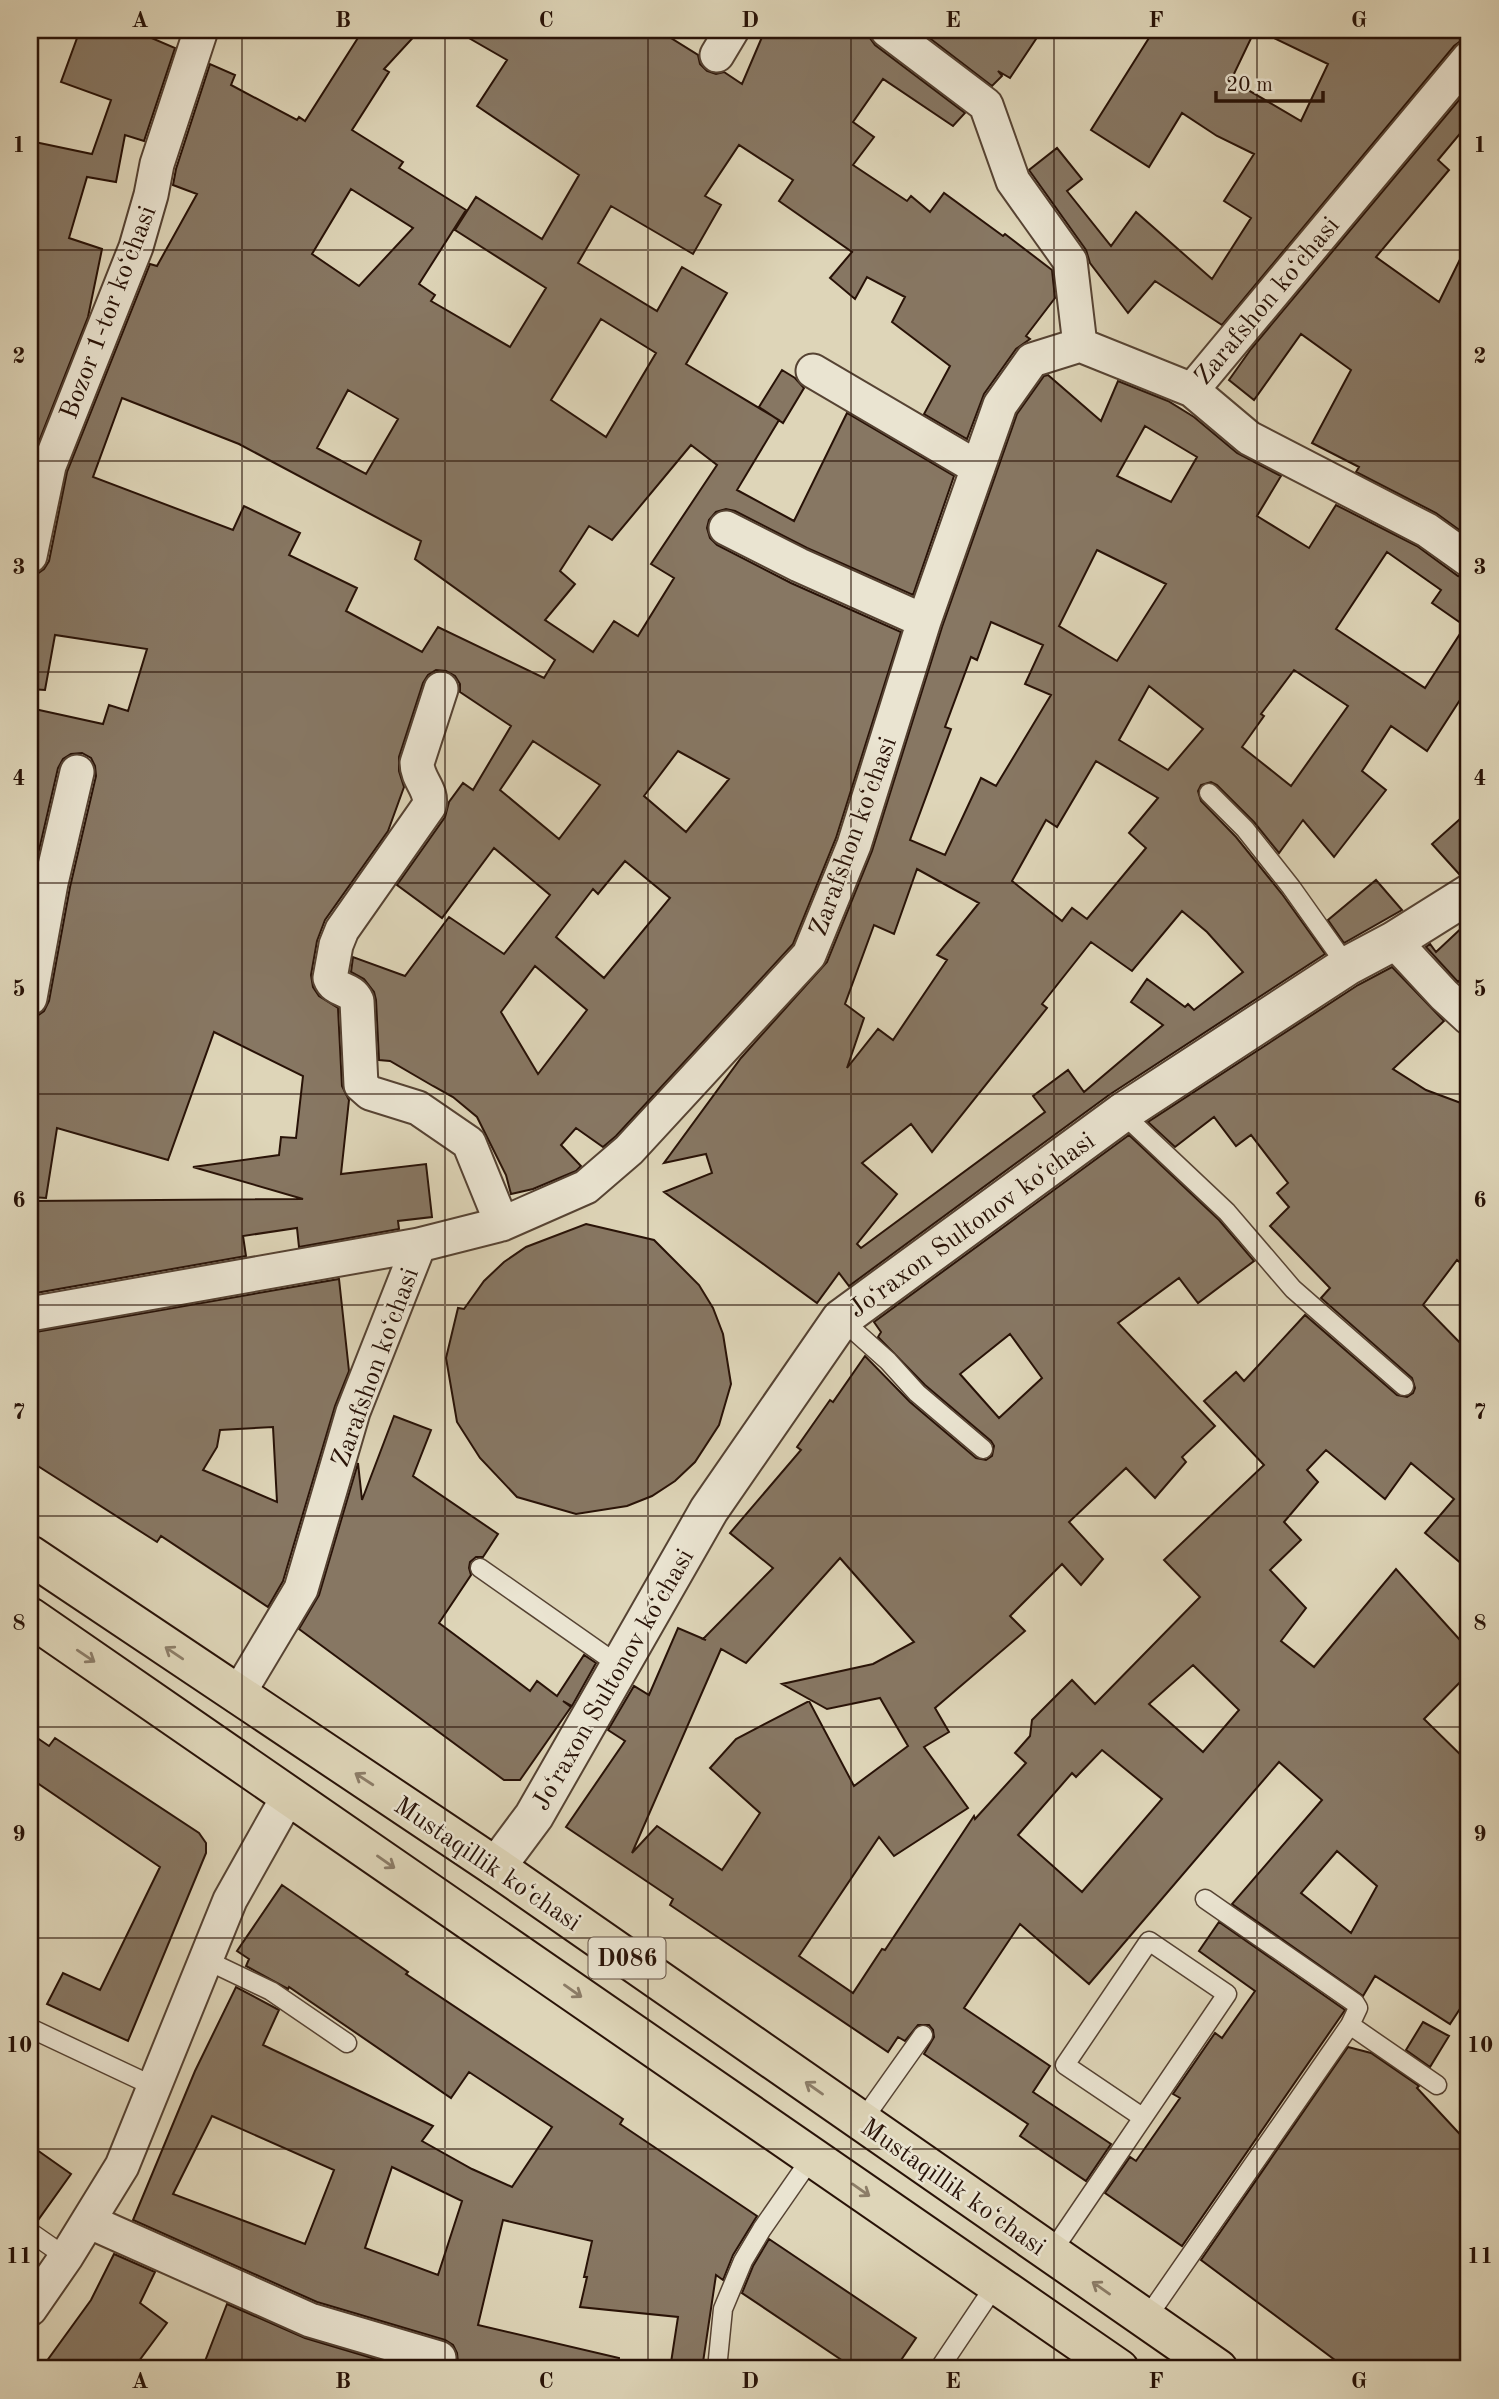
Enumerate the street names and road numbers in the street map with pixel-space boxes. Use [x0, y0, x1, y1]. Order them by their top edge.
street label: Bozor 1-tor koʻchasi [56, 203, 161, 423]
street label: Zarafshon koʻchasi [1190, 213, 1345, 390]
street label: Zarafshon koʻchasi [806, 734, 902, 940]
street label: Joʻraxon Sultonov koʻchasi [844, 1128, 1100, 1323]
street label: Zarafshon koʻchasi [328, 1265, 424, 1471]
street label: Joʻraxon Sultonov koʻchasi [528, 1545, 699, 1815]
street label: Mustaqillik koʻchasi [389, 1793, 585, 1937]
road number: D086 [588, 1938, 666, 1979]
street label: Mustaqillik koʻchasi [856, 2114, 1050, 2261]

